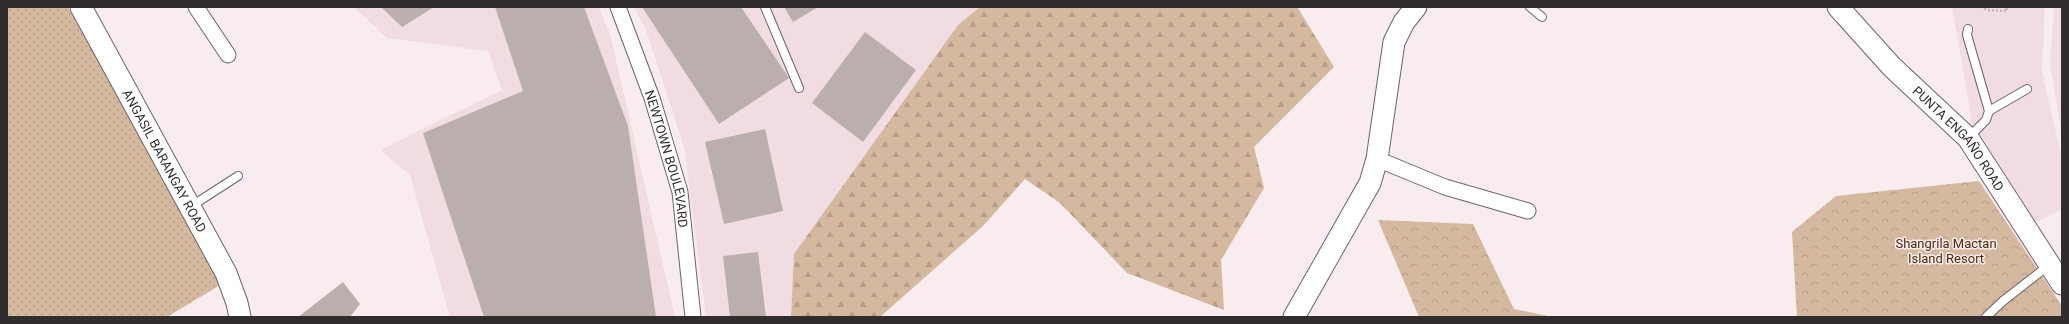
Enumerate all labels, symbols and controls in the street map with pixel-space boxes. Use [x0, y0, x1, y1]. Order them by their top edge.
street label: PUNTA ENGAÑO ROAD [1909, 83, 2007, 194]
street label: ANGASIL BARANGAY ROAD [119, 87, 209, 235]
street label: NEWTOWN BOULEVARD [642, 88, 691, 228]
park label: Shangrila Mactan Island Resort [1895, 236, 1997, 266]

